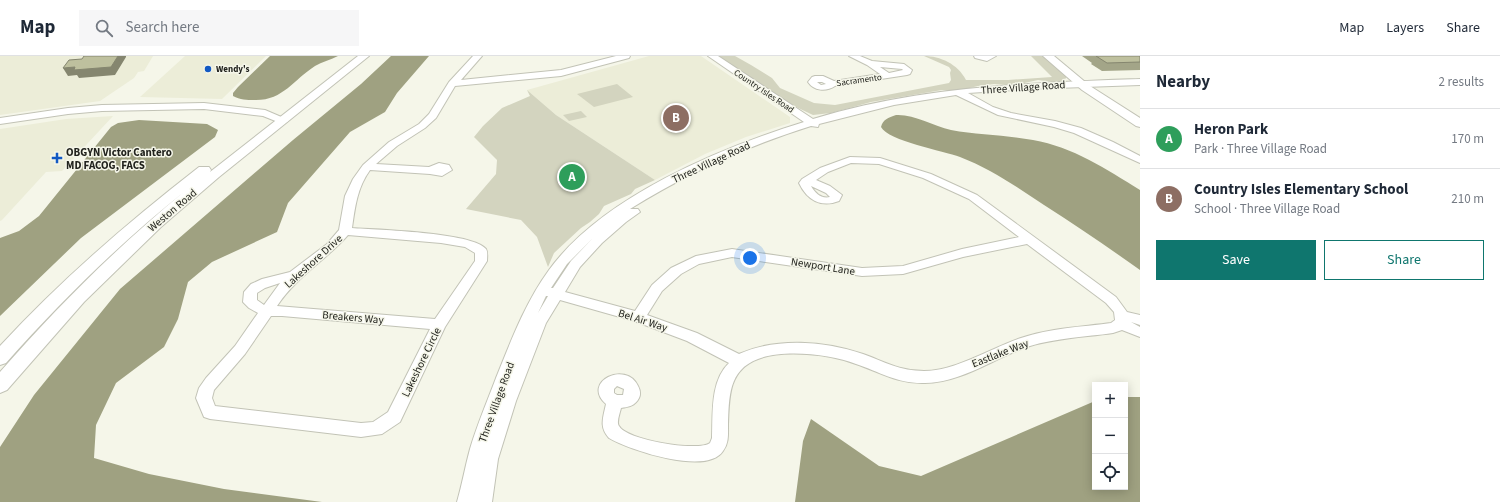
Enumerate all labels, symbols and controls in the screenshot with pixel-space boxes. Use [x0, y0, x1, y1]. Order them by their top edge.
search box [79, 10, 359, 46]
text: Map [20, 14, 55, 41]
icon: search [93, 17, 115, 39]
text: Search here [125, 17, 199, 38]
text: Map [1339, 18, 1364, 38]
text: Layers [1386, 18, 1424, 38]
text: Share [1446, 18, 1480, 38]
place label: Wendy's [216, 63, 249, 76]
marker: Wendy's [203, 64, 213, 74]
street label: Country Isles Road [731, 66, 796, 116]
text: Nearby [1156, 70, 1210, 94]
street label: Sacramento [836, 71, 883, 90]
text: 2 results [1439, 73, 1484, 91]
street label: Three Village Road [980, 77, 1066, 98]
pin: B [663, 103, 689, 133]
text: Heron Park [1194, 119, 1268, 140]
text: A [1165, 130, 1173, 148]
text: 170 m [1451, 130, 1484, 148]
street label: Three Village Road [670, 138, 753, 187]
text: Park · Three Village Road [1194, 140, 1327, 158]
place label: OBGYN Victor Cantero MD FACOG, FACS [66, 145, 172, 173]
marker: OBGYN Victor Cantero MD FACOG, FACS [51, 152, 63, 164]
pin: A [559, 162, 585, 192]
text: Country Isles Elementary School [1194, 179, 1408, 200]
street label: Weston Road [145, 185, 200, 235]
text: B [1165, 190, 1173, 208]
text: 210 m [1451, 190, 1484, 208]
text: School · Three Village Road [1194, 200, 1340, 218]
street label: Lakeshore Drive [281, 231, 346, 291]
button: Save [1156, 240, 1316, 280]
button: Share [1324, 240, 1484, 280]
your location [740, 248, 760, 268]
street label: Newport Lane [790, 254, 857, 279]
street label: Bel Air Way [616, 305, 669, 335]
street label: Breakers Way [322, 307, 384, 328]
street label: Lakeshore Circle [398, 325, 445, 399]
street label: Eastlake Way [970, 336, 1031, 371]
street label: Three Village Road [475, 360, 518, 445]
map controls [1092, 382, 1128, 490]
button: + [1092, 382, 1128, 418]
button: − [1092, 418, 1128, 454]
button: locate [1092, 454, 1128, 490]

